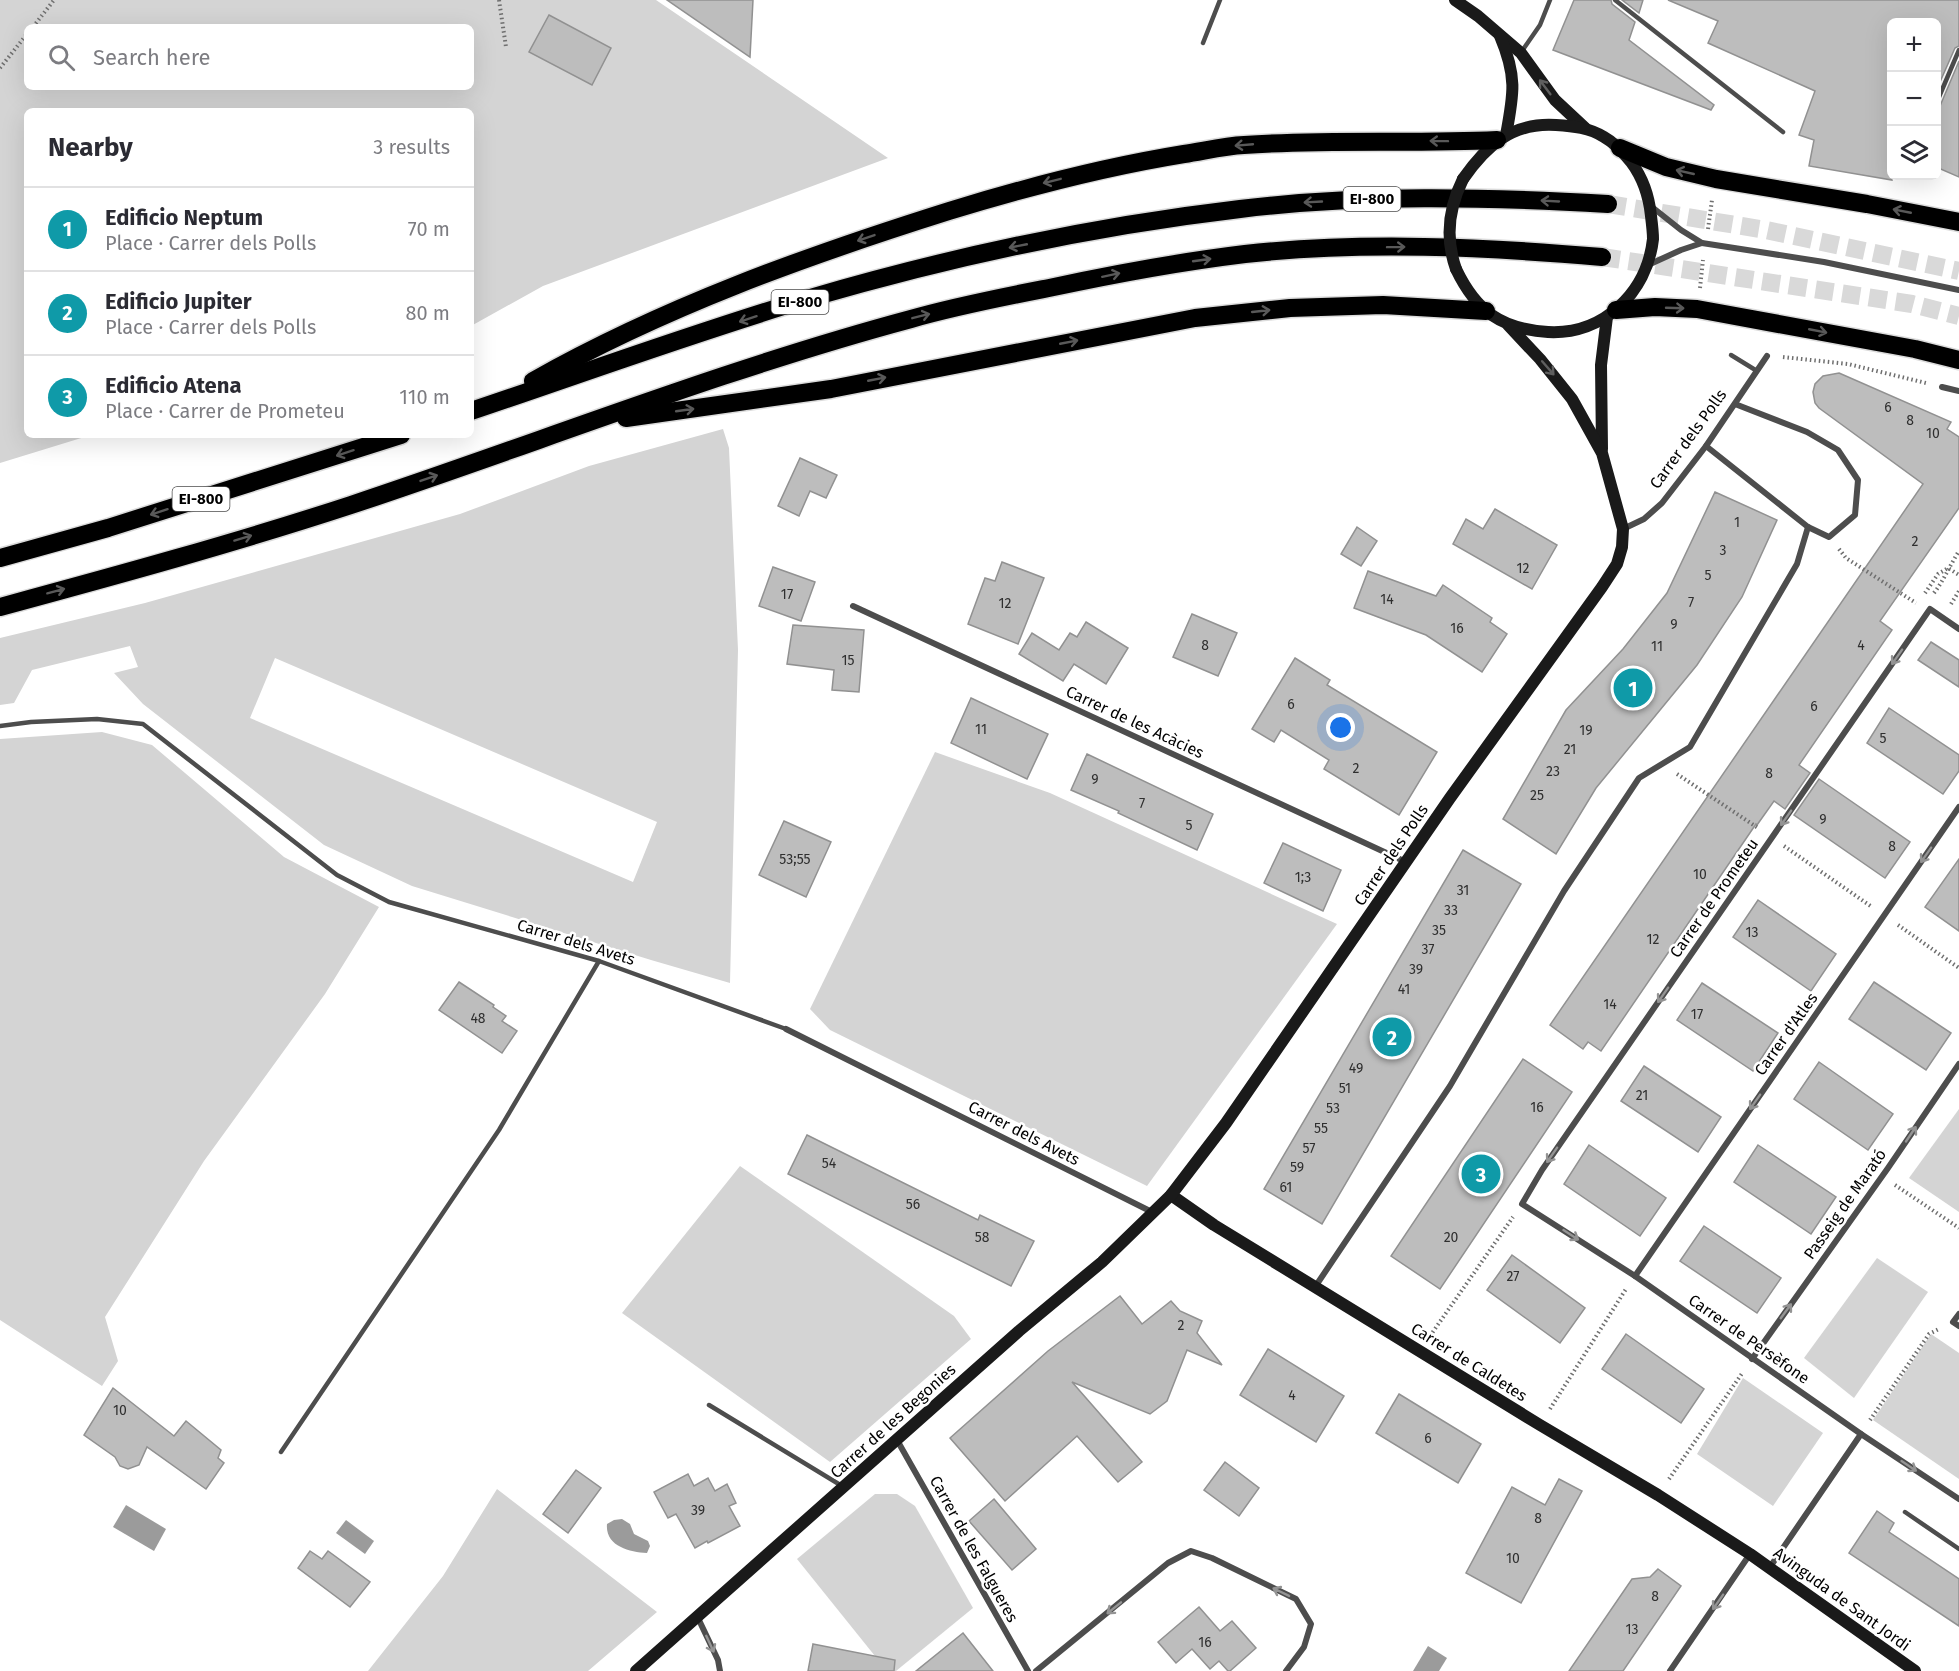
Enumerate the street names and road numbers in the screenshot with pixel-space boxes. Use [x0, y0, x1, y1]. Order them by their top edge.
road number: EI-800 [1344, 187, 1400, 211]
road number: EI-800 [772, 290, 828, 314]
street label: Carrer dels Polls [1646, 386, 1730, 492]
road number: EI-800 [172, 487, 230, 511]
street label: Carrer de les Acàcies [1063, 682, 1207, 762]
street label: Carrer dels Polls [1350, 801, 1432, 909]
street label: Carrer de Prometeu [1666, 835, 1762, 961]
street label: Carrer dels Avets [515, 915, 637, 969]
street label: Carrer d'Atles [1750, 989, 1822, 1079]
street label: Carrer dels Avets [965, 1097, 1083, 1169]
street label: Passeig de Marató [1800, 1145, 1890, 1263]
street label: Carrer de Persèfone [1685, 1290, 1813, 1388]
street label: Carrer de Caldetes [1408, 1319, 1530, 1405]
street label: Carrer de les Begonies [826, 1360, 960, 1482]
street label: Carrer de les Falgueres [926, 1473, 1022, 1625]
street label: Avinguda de Sant Jordi [1770, 1543, 1914, 1655]

